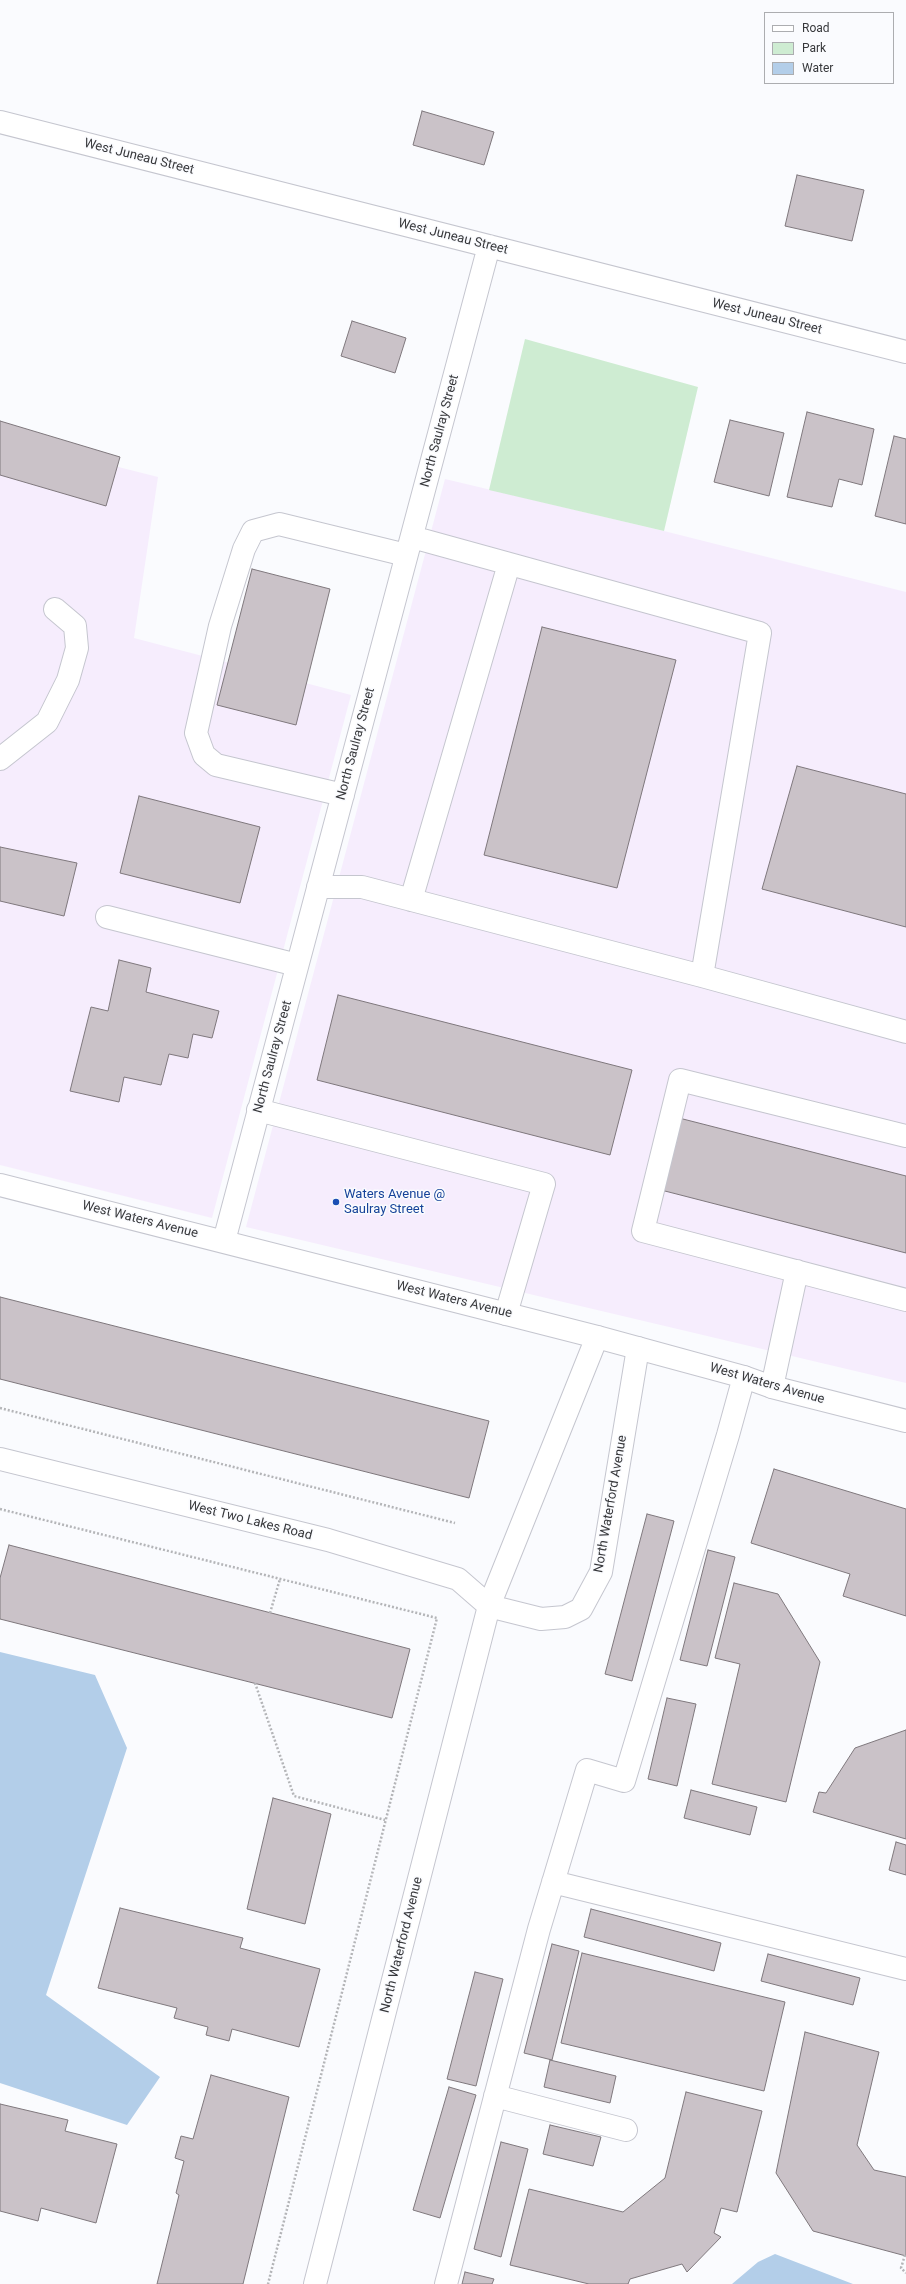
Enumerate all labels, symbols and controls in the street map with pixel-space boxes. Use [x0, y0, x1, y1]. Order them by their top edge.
legend [764, 12, 894, 84]
text: Road [802, 21, 830, 35]
text: Park [802, 41, 826, 55]
text: Water [802, 61, 833, 75]
street label: West Juneau Street [82, 136, 196, 178]
street label: West Juneau Street [396, 216, 510, 258]
street label: West Juneau Street [710, 296, 824, 338]
street label: North Saulray Street [417, 373, 463, 489]
street label: North Saulray Street [333, 686, 379, 802]
street label: North Saulray Street [250, 999, 296, 1115]
place label: Waters Avenue @ Saulray Street [344, 1187, 445, 1218]
marker: Waters Avenue @ Saulray Street [331, 1197, 341, 1207]
street label: West Waters Avenue [80, 1198, 200, 1242]
street label: West Waters Avenue [394, 1278, 514, 1322]
street label: West Waters Avenue [708, 1360, 826, 1408]
street label: North Waterford Avenue [591, 1434, 631, 1574]
street label: West Two Lakes Road [186, 1498, 314, 1544]
street label: North Waterford Avenue [378, 1875, 426, 2015]

